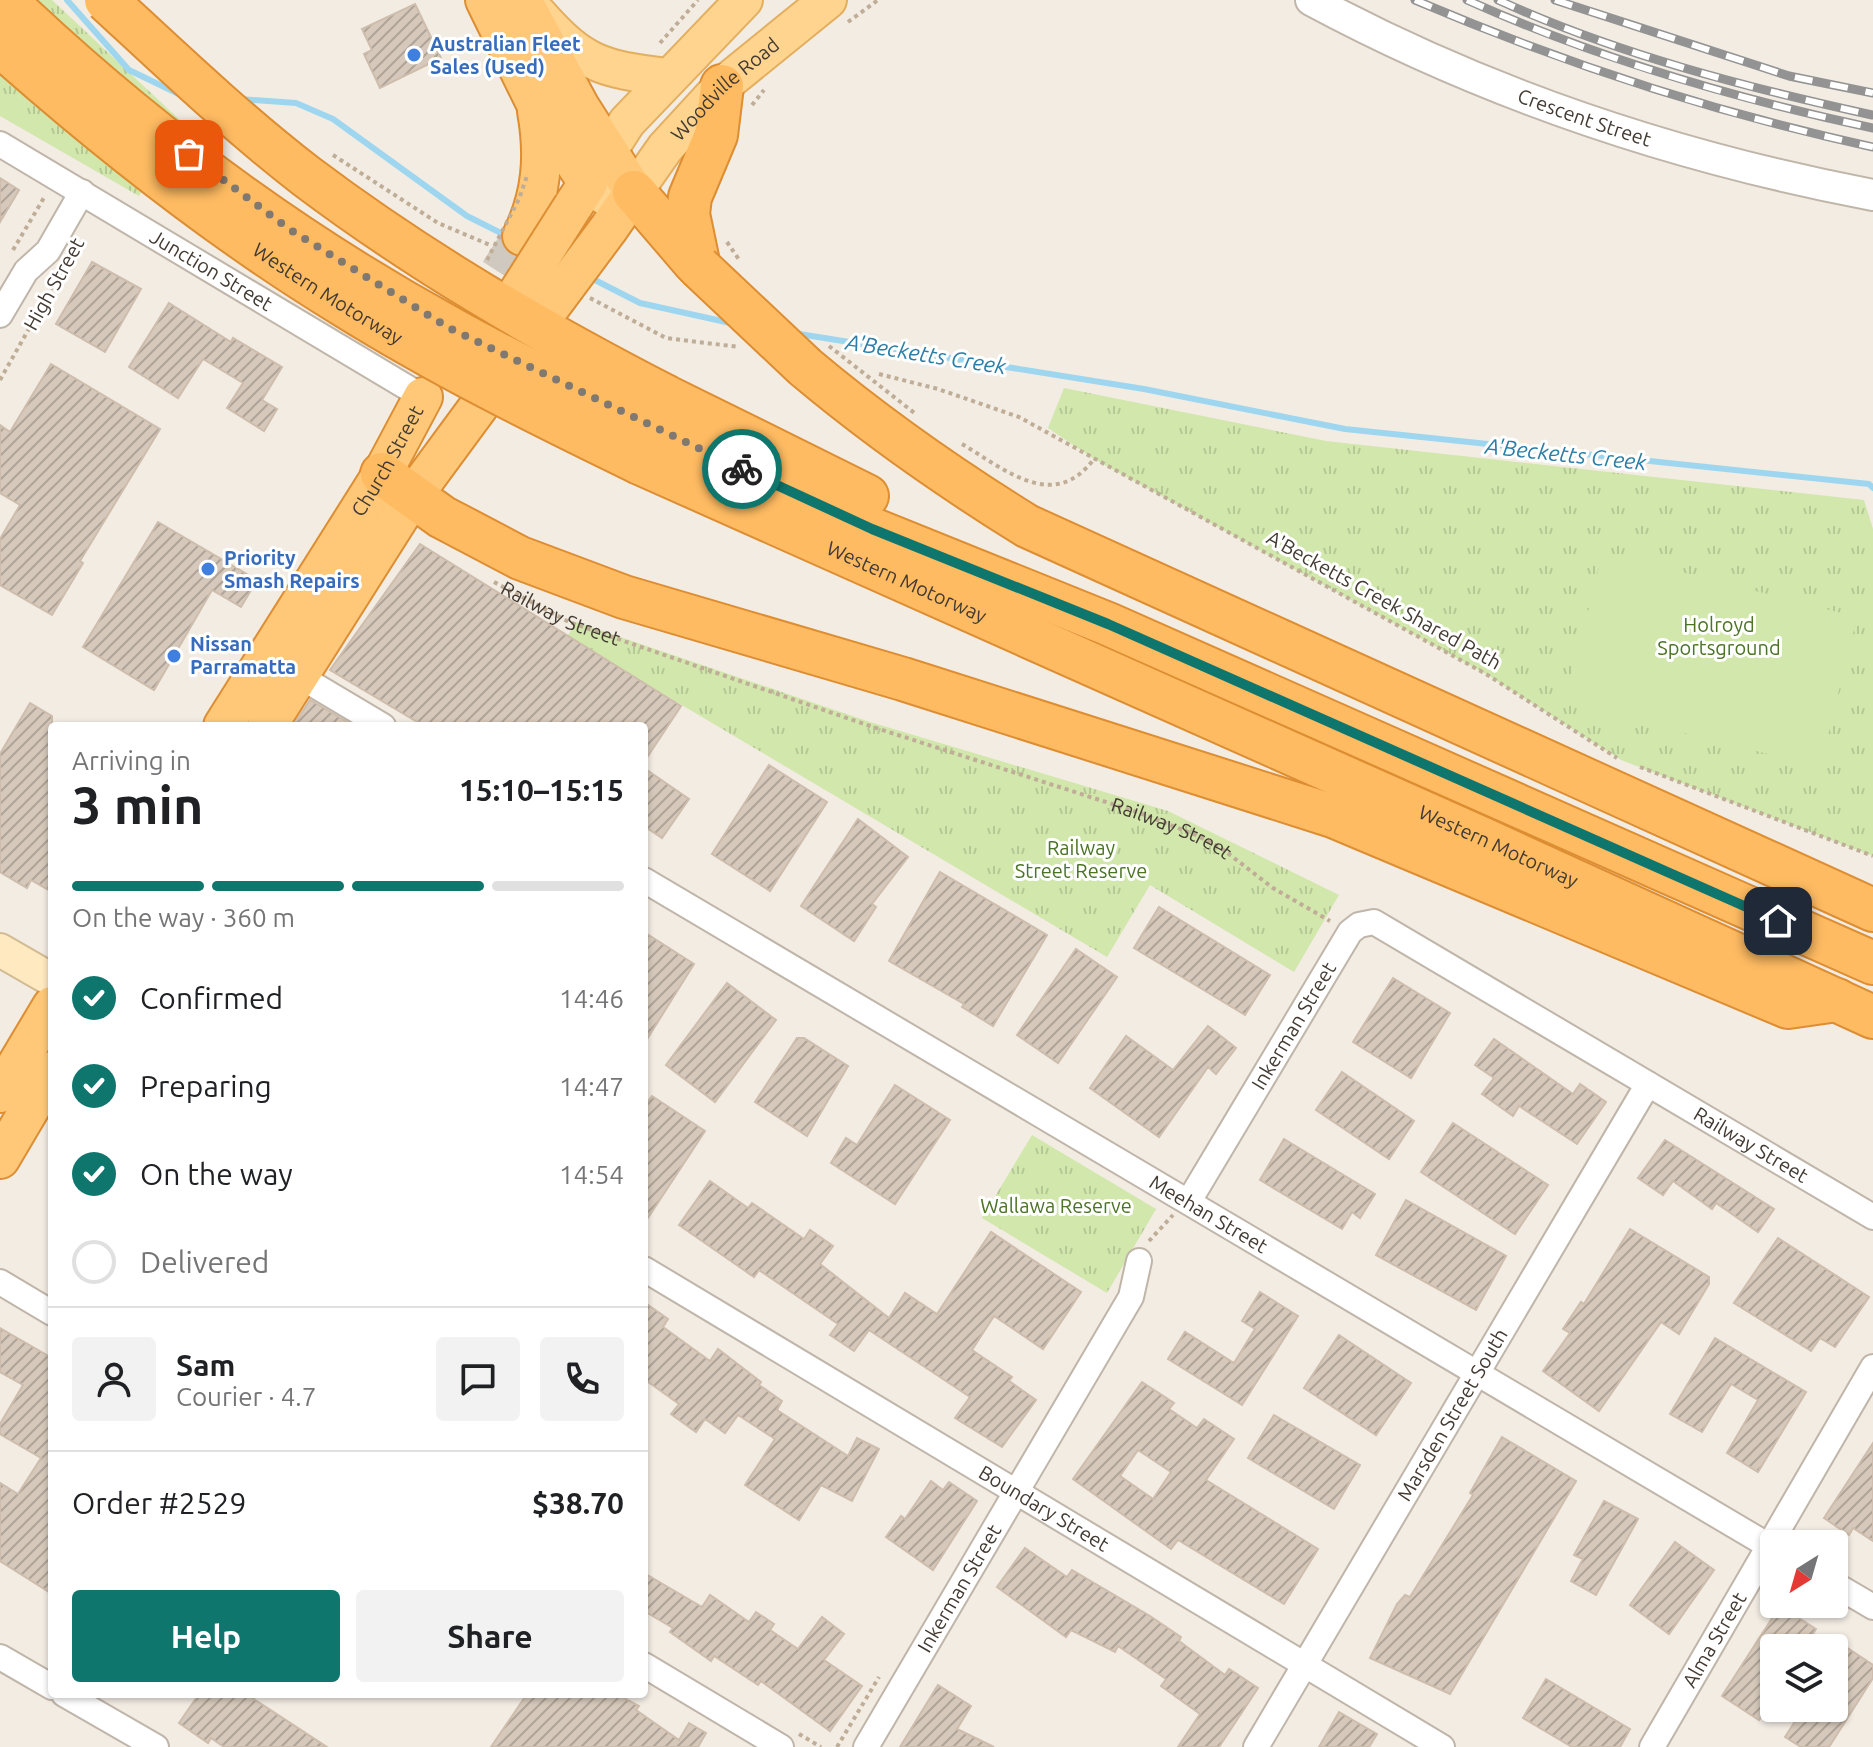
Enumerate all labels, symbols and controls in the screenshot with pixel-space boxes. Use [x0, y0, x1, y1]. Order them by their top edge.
place label: Australian Fleet Sales (Used) [430, 32, 581, 78]
street label: Woodville Road [666, 33, 783, 145]
marker: Australian Fleet Sales (Used) [405, 46, 423, 64]
street label: Crescent Street [1515, 84, 1654, 151]
pin [155, 120, 223, 188]
icon: bag [167, 132, 211, 176]
street label: Junction Street [146, 224, 277, 315]
street label: High Street [19, 233, 88, 334]
street label: Western Motorway [249, 238, 407, 349]
water label: A'Becketts Creek [843, 328, 1009, 379]
street label: Church Street [346, 401, 427, 520]
courier [702, 429, 782, 509]
water label: A'Becketts Creek [1483, 432, 1649, 474]
icon: bike [720, 447, 764, 491]
street label: A'Becketts Creek Shared Path [1263, 525, 1505, 674]
street label: Western Motorway [823, 536, 991, 627]
place label: Priority Smash Repairs [224, 546, 360, 592]
marker: Priority Smash Repairs [199, 560, 217, 578]
street label: Railway Street [497, 576, 623, 650]
park label: Holroyd Sportsground [1657, 613, 1781, 659]
place label: Nissan Parramatta [190, 632, 296, 678]
marker: Nissan Parramatta [165, 647, 183, 665]
text: Arriving in [72, 746, 191, 775]
text: 15:10–15:15 [459, 773, 624, 807]
text: 3 min [72, 776, 203, 834]
street label: Railway Street [1109, 793, 1237, 863]
street label: Western Motorway [1415, 800, 1582, 892]
park label: Railway Street Reserve [1015, 836, 1147, 882]
pin [1744, 887, 1812, 955]
icon: home [1756, 899, 1800, 943]
text: On the way · 360 m [72, 903, 295, 932]
street label: Inkerman Street [1246, 958, 1340, 1094]
icon: check [72, 976, 116, 1020]
text: Confirmed [140, 981, 283, 1015]
text: 14:46 [559, 984, 624, 1013]
icon: check [72, 1064, 116, 1108]
text: Preparing [140, 1069, 272, 1103]
text: 14:47 [559, 1072, 624, 1101]
street label: Railway Street [1690, 1102, 1812, 1187]
icon: check [72, 1152, 116, 1196]
text: On the way [140, 1157, 293, 1191]
text: 14:54 [559, 1160, 624, 1189]
street label: Meehan Street [1146, 1170, 1272, 1258]
park label: Wallawa Reserve [980, 1194, 1132, 1217]
text: Delivered [140, 1245, 269, 1279]
street label: Marsden Street South [1392, 1324, 1512, 1505]
button: person [72, 1337, 156, 1421]
button: chat [436, 1337, 520, 1421]
button: phone [540, 1337, 624, 1421]
text: Sam [176, 1348, 235, 1382]
text: Courier · 4.7 [176, 1382, 316, 1411]
street label: Boundary Street [975, 1460, 1113, 1556]
text: Order #2529 [72, 1486, 246, 1520]
text: $38.70 [532, 1486, 624, 1520]
street label: Inkerman Street [912, 1520, 1006, 1656]
north arrow [1760, 1530, 1848, 1618]
map controls [1760, 1530, 1848, 1722]
street label: Alma Street [1677, 1588, 1751, 1691]
button: Help [72, 1590, 340, 1682]
button: Share [356, 1590, 624, 1682]
button: layers [1760, 1634, 1848, 1722]

